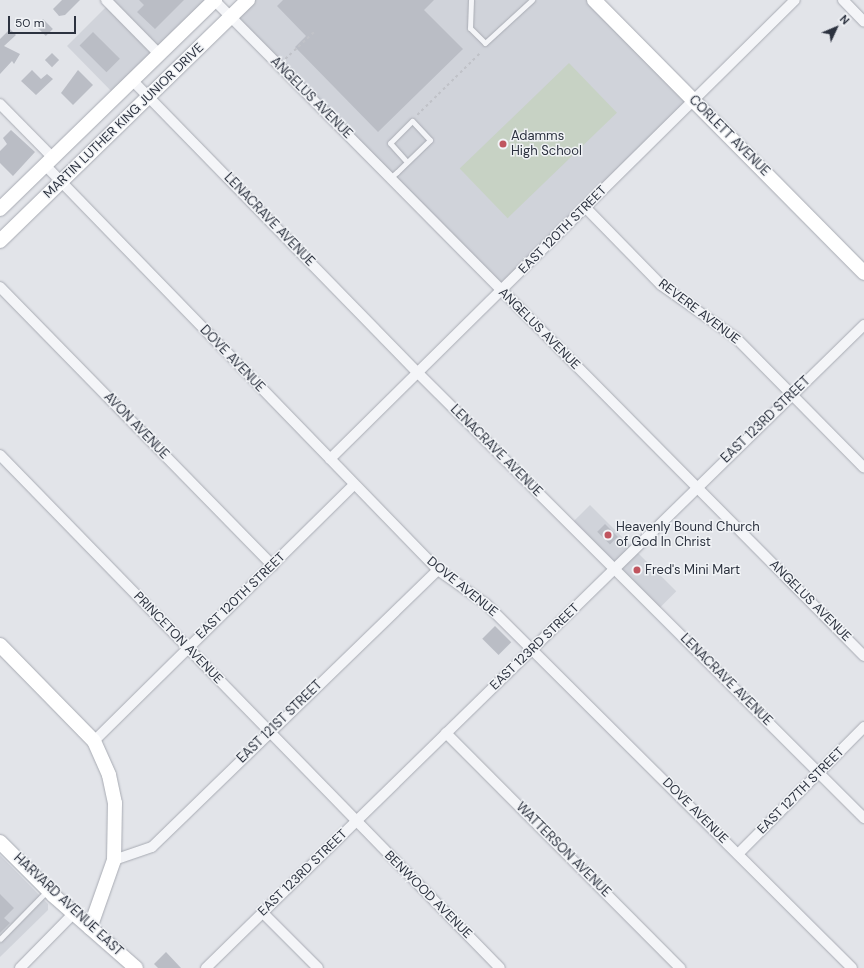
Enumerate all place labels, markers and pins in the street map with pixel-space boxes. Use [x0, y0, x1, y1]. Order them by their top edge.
place label: Adamms High School [511, 129, 582, 160]
marker: Adamms High School [498, 139, 508, 149]
place label: Heavenly Bound Church of God In Christ [616, 520, 760, 551]
marker: Heavenly Bound Church of God In Christ [603, 530, 613, 540]
place label: Fred's Mini Mart [645, 562, 740, 578]
marker: Fred's Mini Mart [632, 565, 642, 575]

